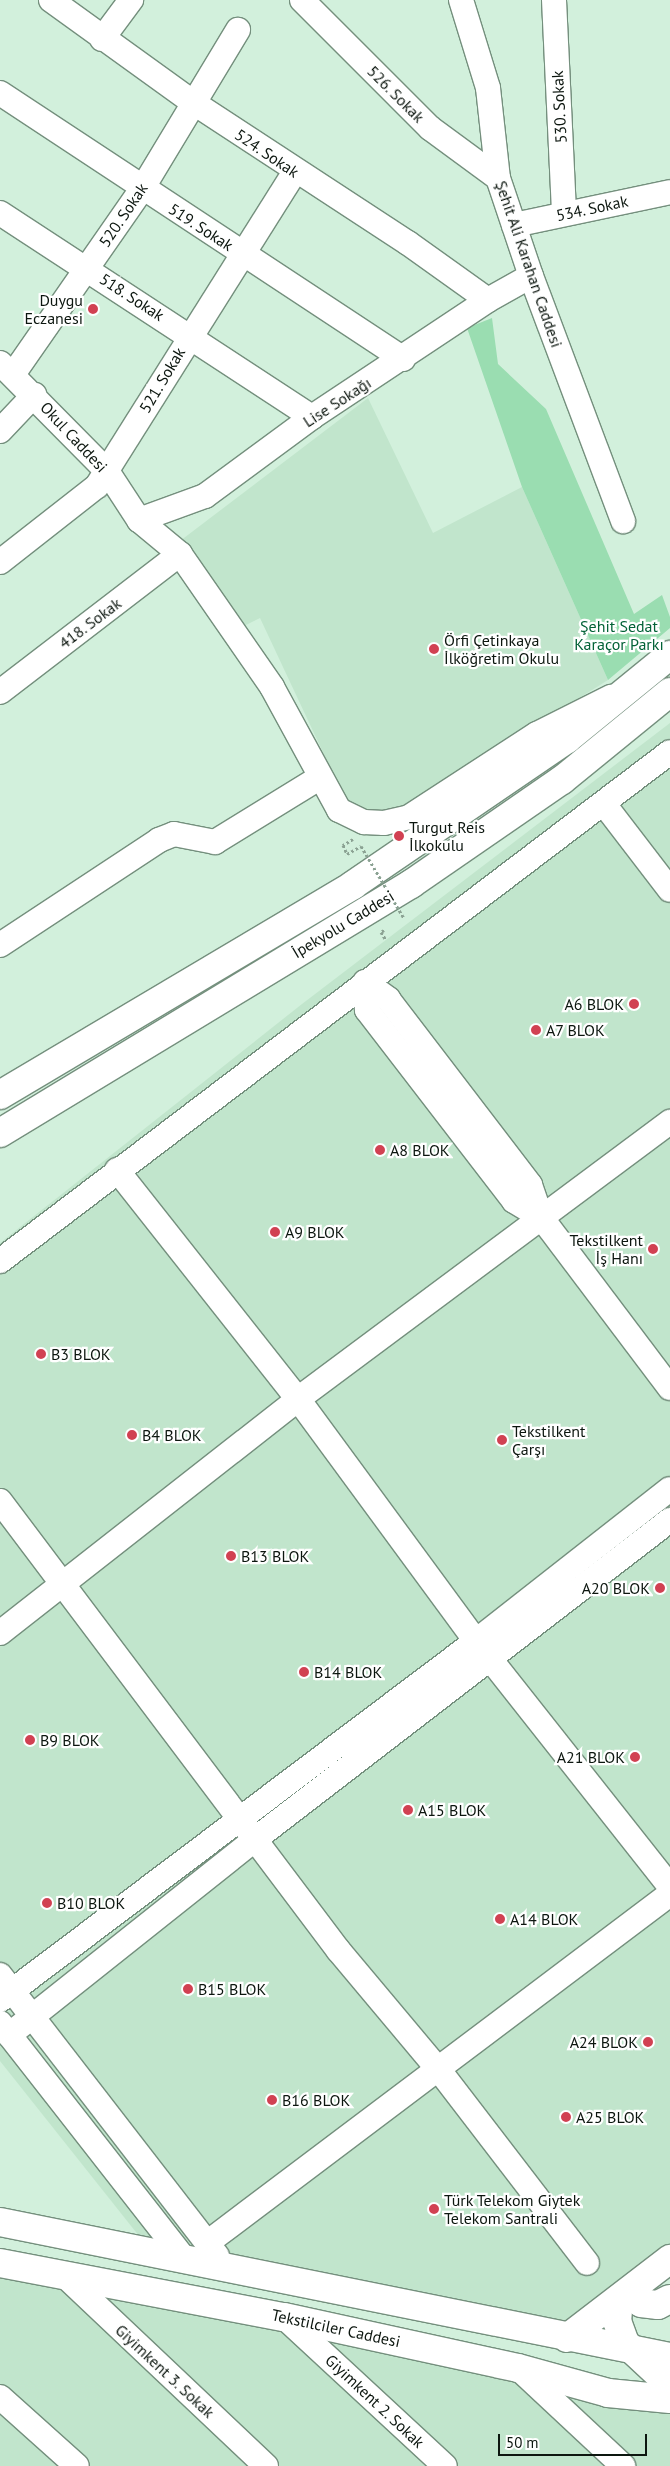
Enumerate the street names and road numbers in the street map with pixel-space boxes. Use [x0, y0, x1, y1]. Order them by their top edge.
street label: 526. Sokak [363, 61, 429, 127]
street label: 530. Sokak [547, 69, 571, 145]
street label: 524. Sokak [231, 124, 303, 182]
street label: Şehit Ali Karahan Caddesi [491, 178, 567, 350]
street label: 520. Sokak [94, 179, 152, 251]
street label: 534. Sokak [554, 191, 630, 225]
street label: 519. Sokak [165, 199, 237, 255]
street label: 518. Sokak [96, 269, 168, 325]
street label: 521. Sokak [135, 343, 189, 417]
street label: Lise Sokağı [299, 373, 375, 431]
street label: Okul Caddesi [37, 398, 111, 476]
street label: 418. Sokak [55, 593, 125, 653]
street label: İpekyolu Caddesi [289, 886, 397, 962]
street label: Tekstilciler Caddesi [270, 2305, 402, 2351]
street label: Giyimkent 3. Sokak [111, 2320, 219, 2422]
street label: Giyimkent 2. Sokak [321, 2350, 429, 2452]

